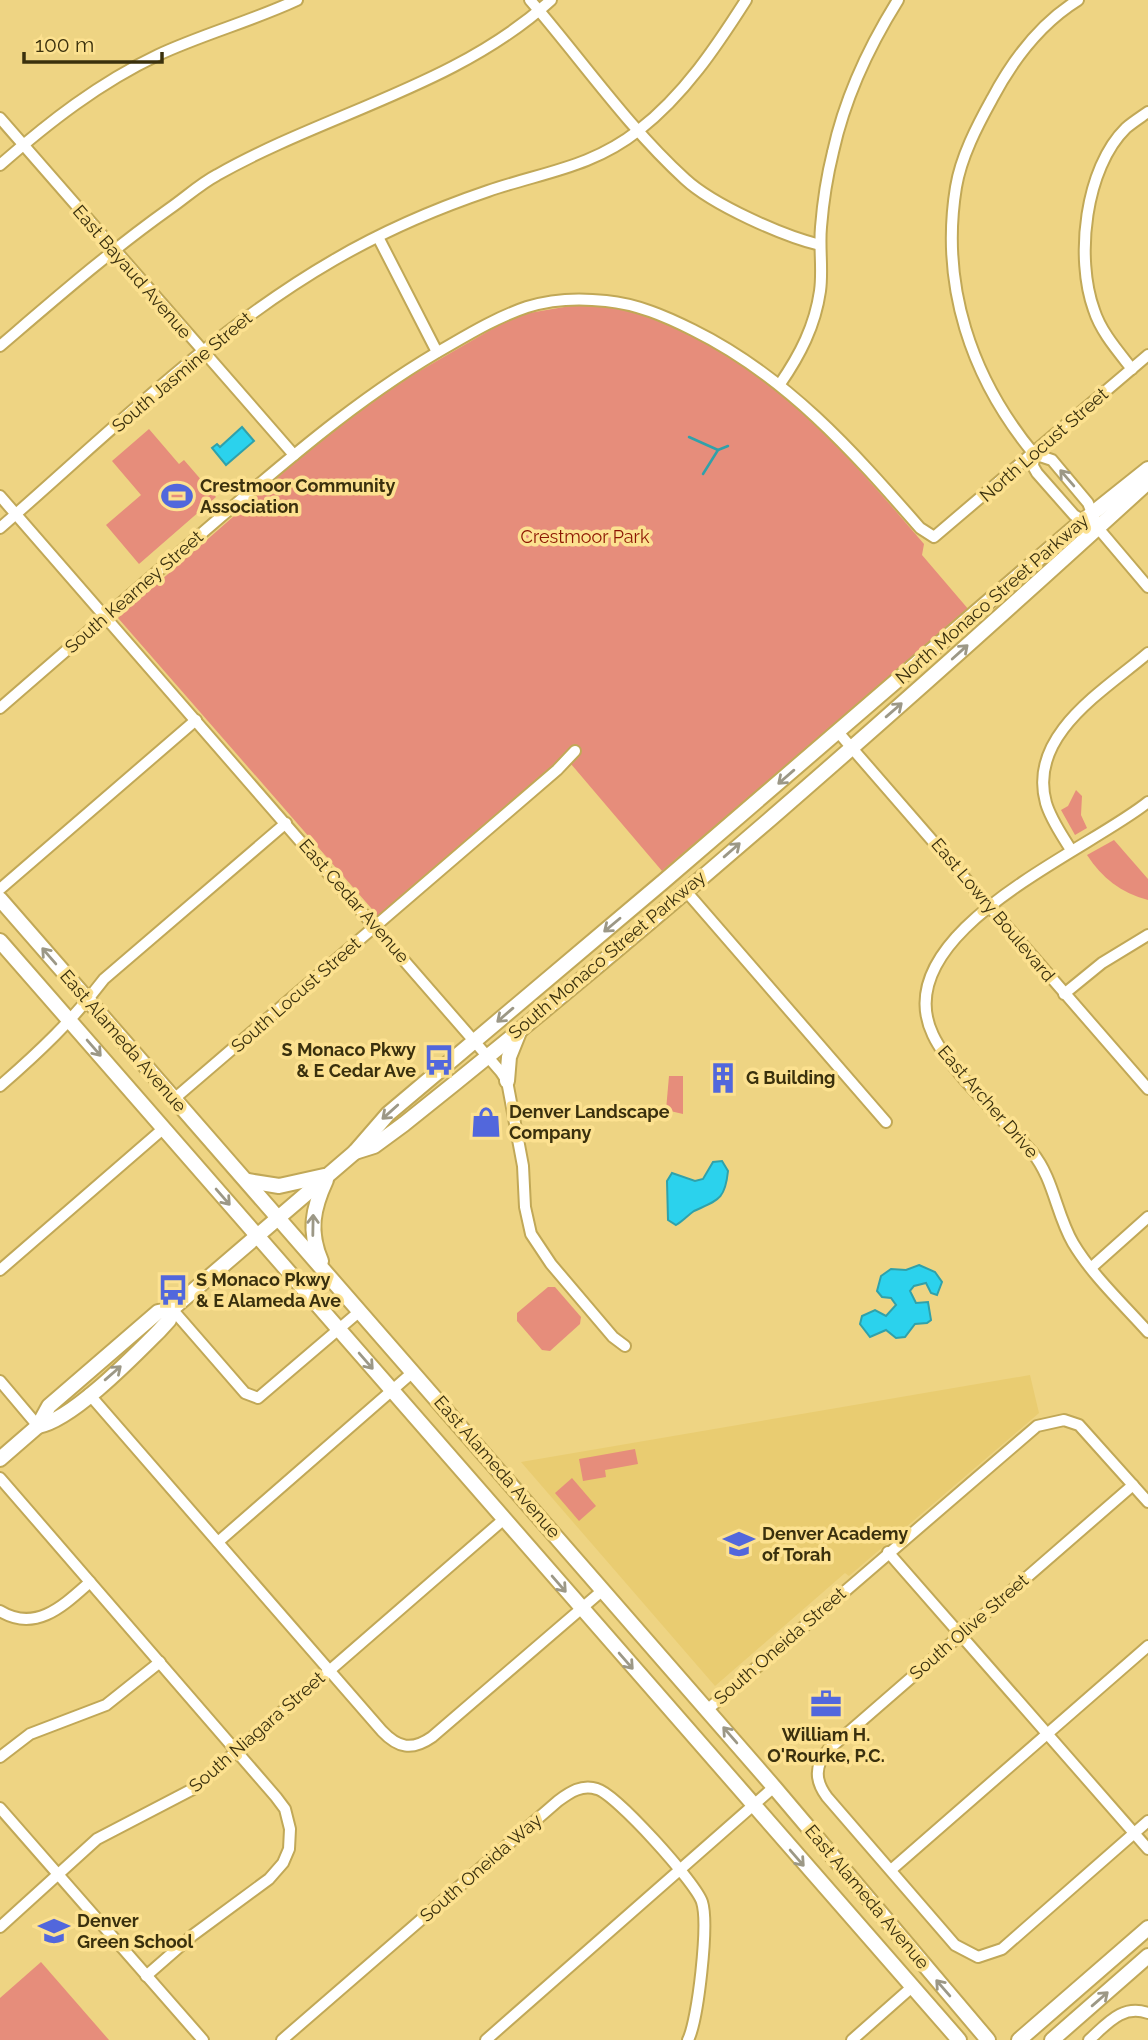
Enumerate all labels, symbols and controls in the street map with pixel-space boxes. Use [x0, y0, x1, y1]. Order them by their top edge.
scale bar [24, 21, 163, 65]
text: 100 m [35, 32, 94, 57]
street label: East Bayaud Avenue [69, 201, 196, 343]
street label: South Jasmine Street [108, 307, 256, 436]
street label: North Locust Street [975, 383, 1112, 506]
one-way arrow [1059, 469, 1075, 487]
place label: Crestmoor Community Association [200, 475, 395, 517]
sports icon: Crestmoor Community Association [160, 479, 194, 513]
street label: North Monaco Street Parkway [891, 509, 1093, 688]
street label: South Kearney Street [60, 526, 207, 657]
park label: Crestmoor Park [521, 526, 650, 547]
one-way arrow [951, 644, 968, 661]
one-way arrow [885, 702, 903, 718]
one-way arrow [778, 769, 796, 785]
street label: East Lowry Boulevard [927, 834, 1059, 986]
street label: East Cedar Avenue [295, 835, 414, 967]
one-way arrow [723, 842, 741, 858]
street label: South Monaco Street Parkway [504, 866, 709, 1043]
one-way arrow [604, 917, 622, 933]
street label: South Locust Street [227, 933, 365, 1056]
one-way arrow [41, 947, 57, 965]
street label: East Alameda Avenue [56, 965, 191, 1116]
one-way arrow [496, 1007, 514, 1023]
one-way arrow [85, 1038, 101, 1056]
place label: S Monaco Pkwy & E Cedar Ave [282, 1039, 416, 1081]
street label: East Archer Drive [934, 1041, 1043, 1162]
bus stop icon: S Monaco Pkwy & E Cedar Ave [422, 1043, 456, 1077]
building icon: G Building [706, 1061, 740, 1095]
place label: G Building [746, 1067, 835, 1088]
place label: Denver Landscape Company [509, 1101, 670, 1143]
one-way arrow [381, 1104, 399, 1120]
shop icon: Denver Landscape Company [469, 1105, 503, 1139]
one-way arrow [215, 1188, 231, 1206]
one-way arrow [306, 1213, 320, 1236]
place label: S Monaco Pkwy & E Alameda Ave [196, 1269, 341, 1311]
bus stop icon: S Monaco Pkwy & E Alameda Ave [156, 1273, 190, 1307]
one-way arrow [358, 1352, 374, 1370]
one-way arrow [104, 1365, 122, 1381]
street label: East Alameda Avenue [430, 1391, 565, 1542]
place label: Denver Academy of Torah [762, 1523, 908, 1565]
school or university icon: Denver Academy of Torah [722, 1527, 756, 1561]
street label: South Olive Street [905, 1569, 1032, 1684]
one-way arrow [551, 1575, 567, 1593]
street label: South Oneida Street [710, 1583, 850, 1708]
one-way arrow [618, 1652, 634, 1670]
street label: South Niagara Street [185, 1667, 329, 1796]
office icon: William H. O'Rourke, P.C. [809, 1687, 843, 1721]
place label: William H. O'Rourke, P.C. [767, 1724, 885, 1766]
one-way arrow [722, 1727, 738, 1745]
street label: South Oneida Way [416, 1809, 546, 1926]
street label: East Alameda Avenue [801, 1820, 934, 1973]
one-way arrow [789, 1849, 805, 1867]
place label: Denver Green School [77, 1910, 194, 1952]
school or university icon: Denver Green School [37, 1914, 71, 1948]
one-way arrow [935, 1979, 951, 1997]
one-way arrow [1091, 1991, 1109, 2007]

